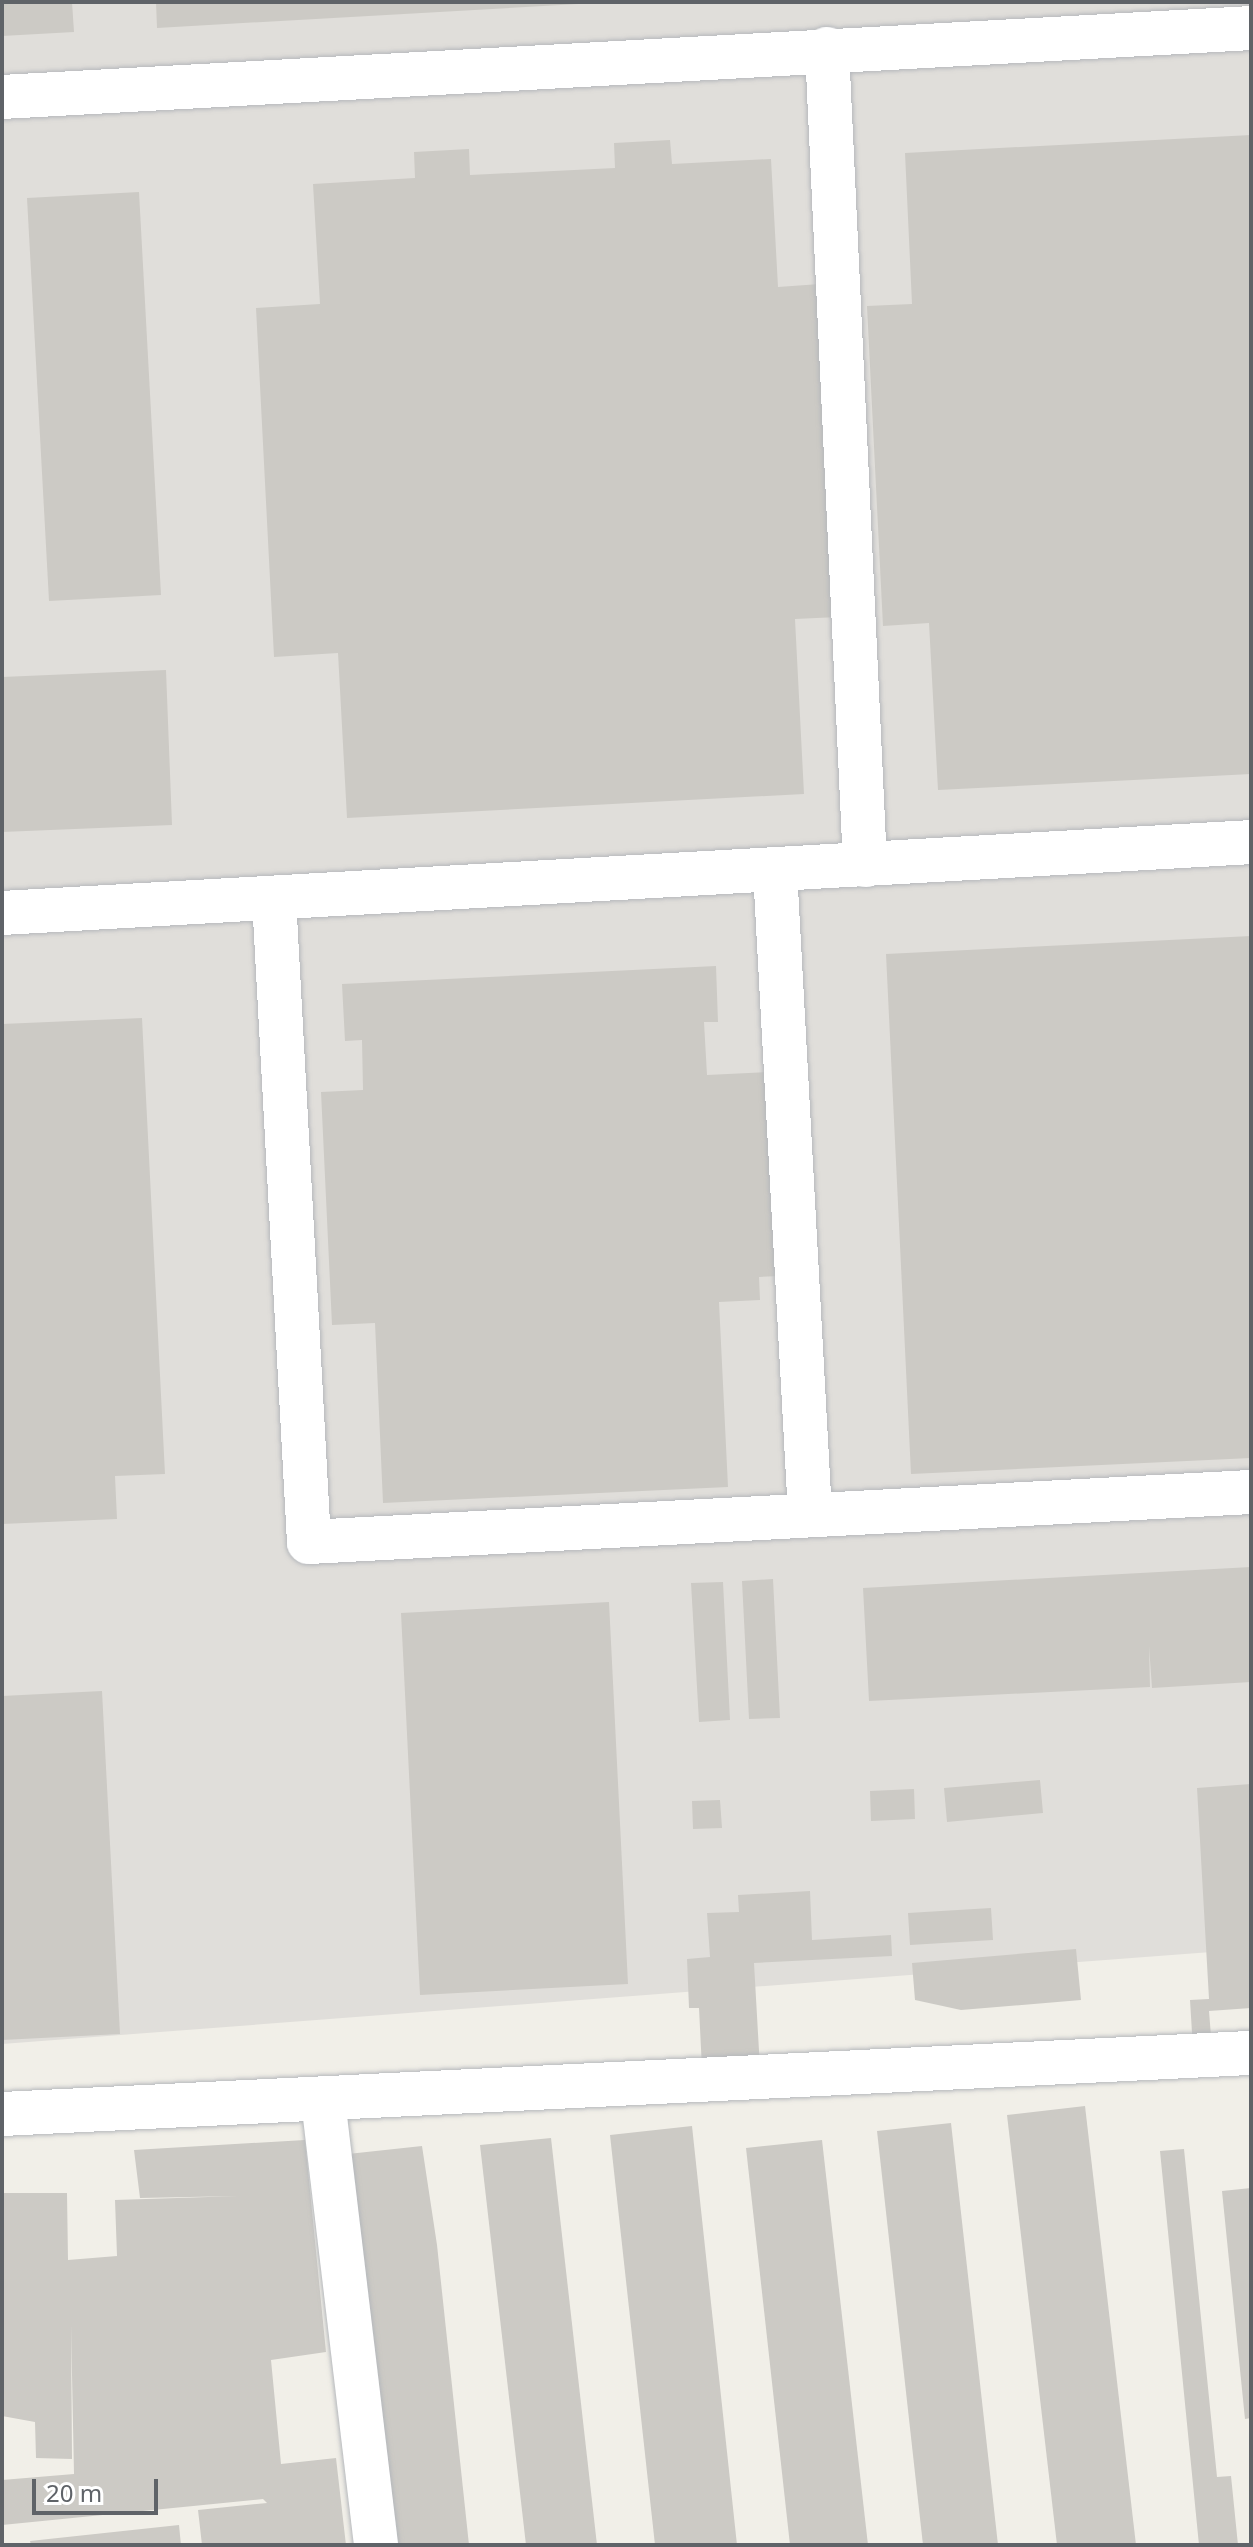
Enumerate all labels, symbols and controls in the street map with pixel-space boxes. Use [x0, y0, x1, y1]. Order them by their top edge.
scale bar [36, 2463, 162, 2513]
text: 20 m [46, 2476, 102, 2509]

